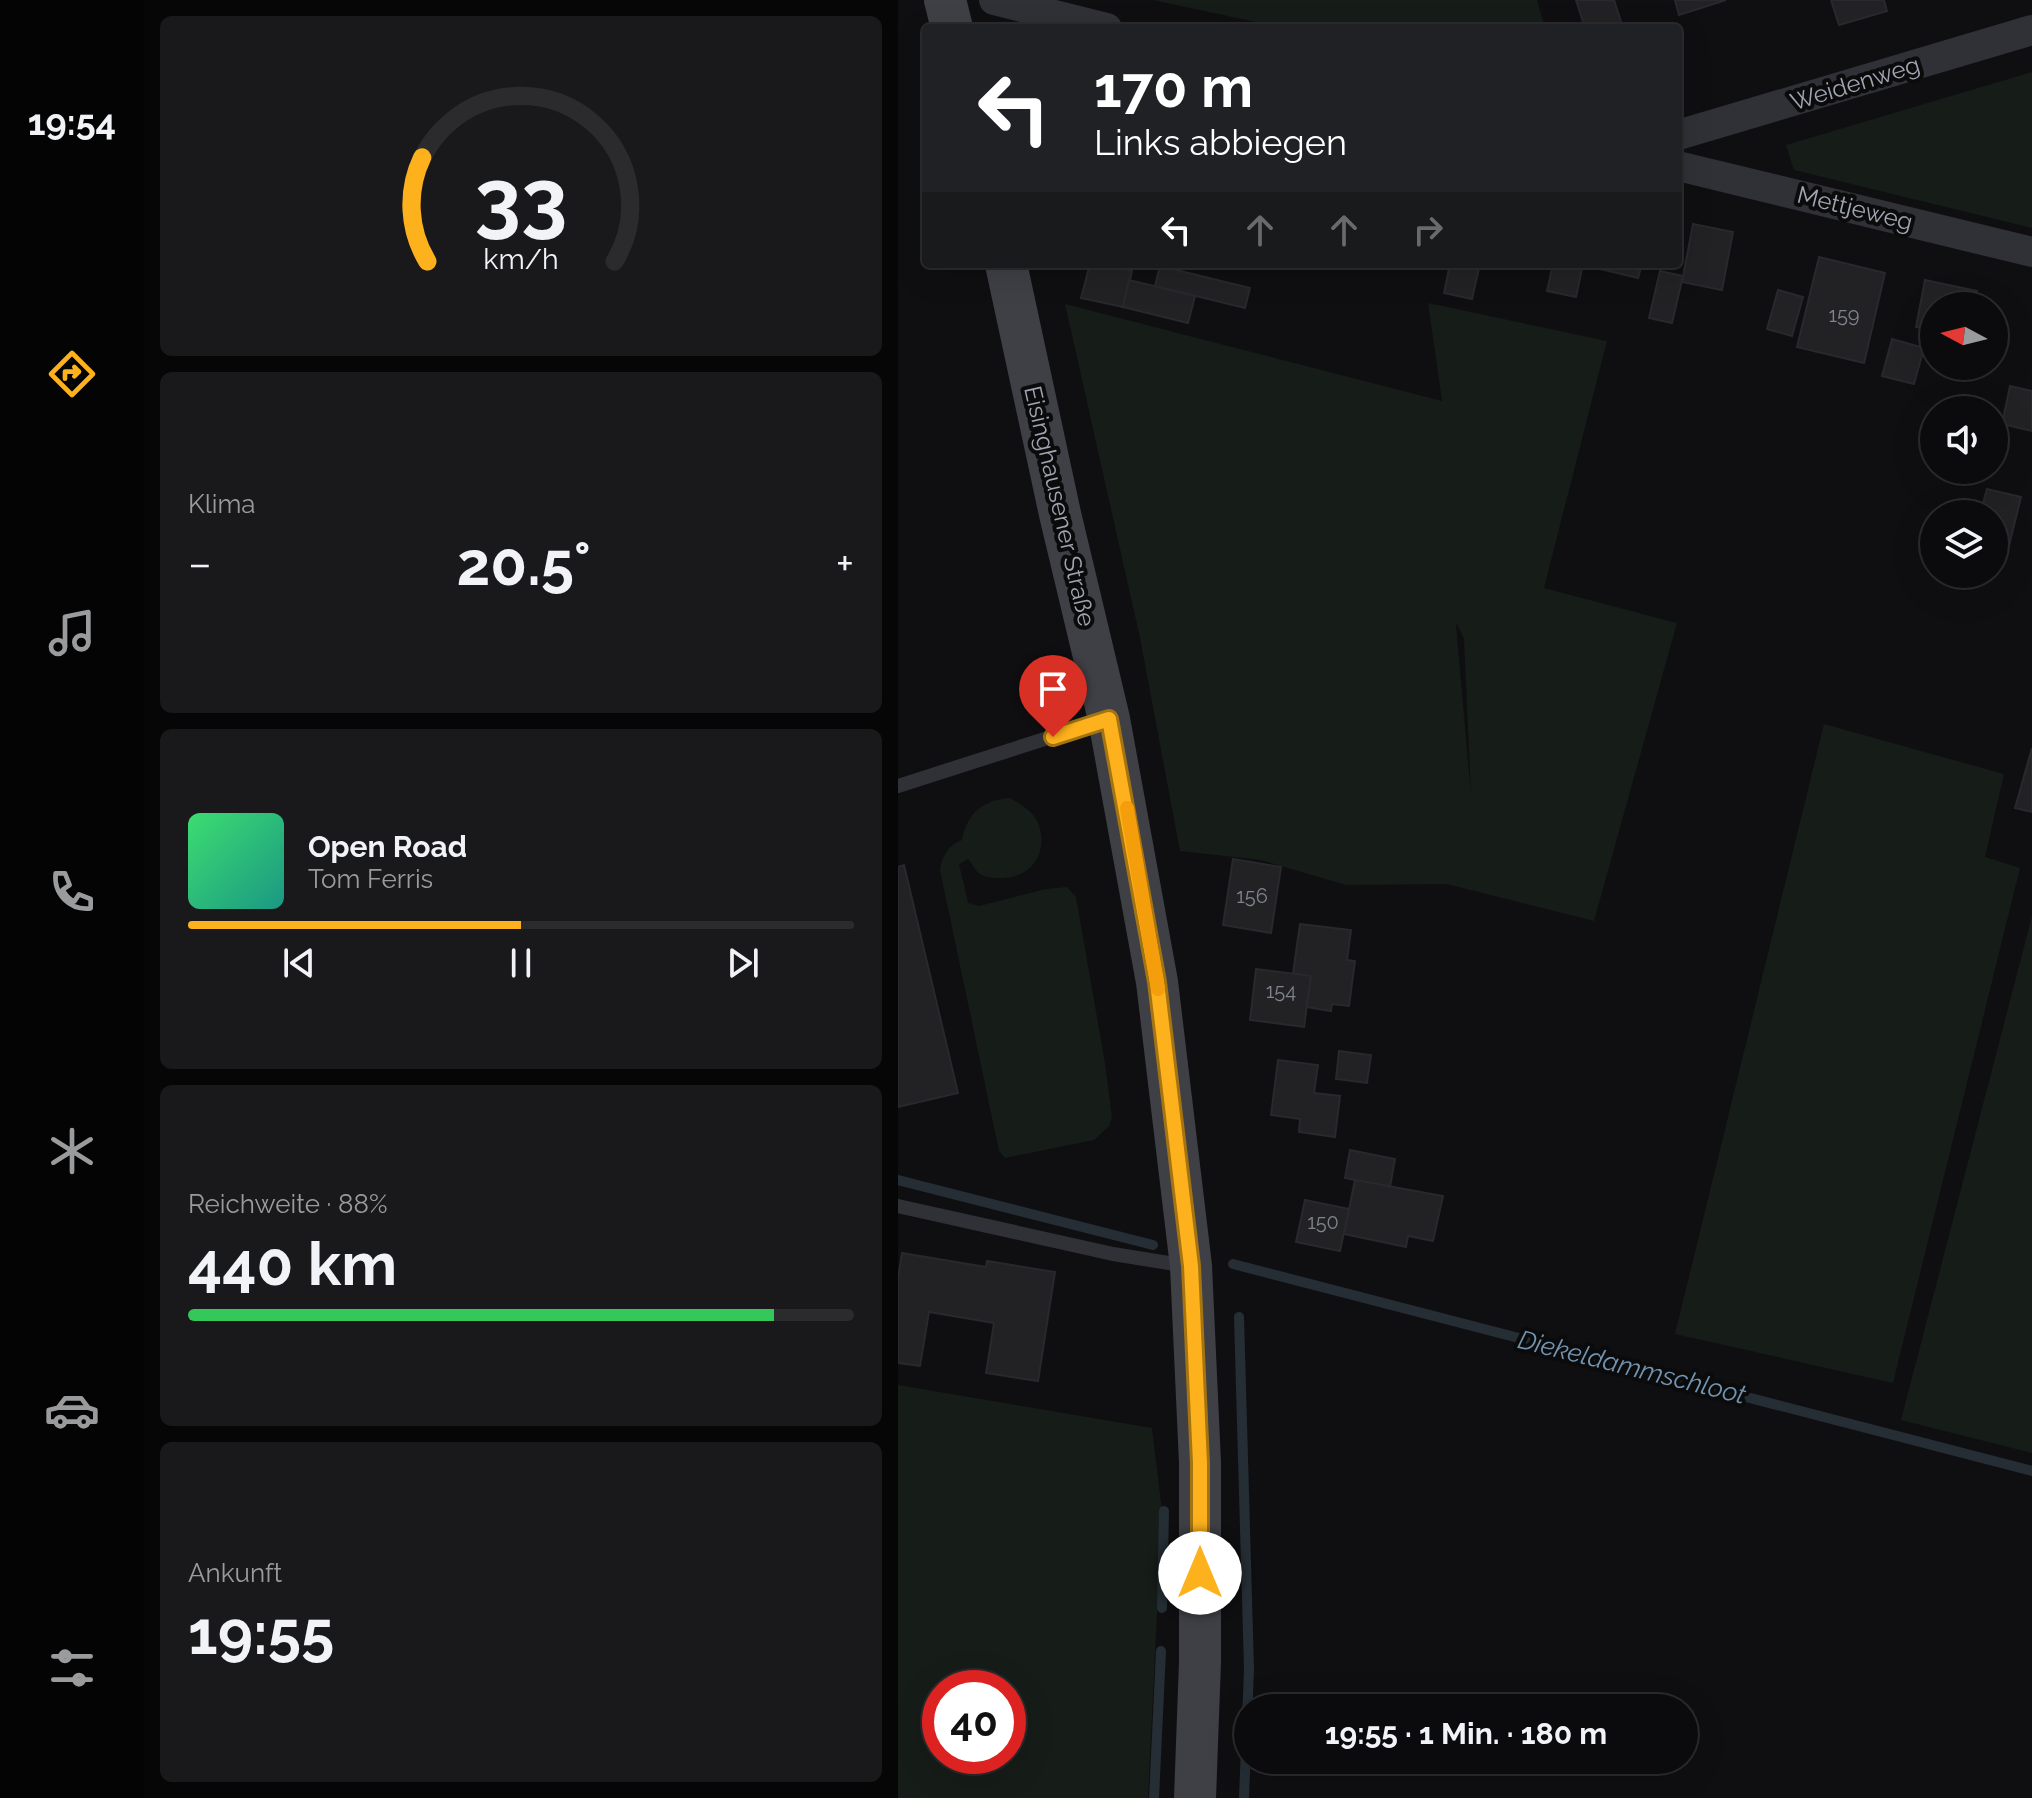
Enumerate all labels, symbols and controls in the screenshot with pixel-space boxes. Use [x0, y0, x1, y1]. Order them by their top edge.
street label: Weidenweg [1787, 50, 1923, 116]
text: 170 m [1094, 54, 1253, 120]
icon: left [962, 56, 1066, 160]
text: 19:54 [28, 101, 116, 143]
text: Links abbiegen [1094, 121, 1347, 163]
text: 33 [475, 150, 567, 247]
street label: Mettjeweg [1794, 180, 1916, 236]
icon: left [1154, 208, 1198, 252]
icon: ahead [1238, 208, 1282, 252]
icon: ahead [1322, 208, 1366, 252]
icon: right [1406, 208, 1450, 252]
text: km/h [483, 242, 559, 276]
north arrow [1920, 292, 2008, 380]
map controls [1920, 292, 2008, 588]
house number: 159 [1828, 303, 1860, 327]
icon: directions [44, 346, 100, 402]
street label: Eisinghausener Straße [1018, 383, 1102, 629]
button: sound [1920, 396, 2008, 484]
text: Klima [188, 489, 256, 519]
button: layers [1920, 500, 2008, 588]
text: 20.5° [456, 529, 591, 599]
text: − [188, 538, 212, 589]
text: + [836, 538, 854, 589]
icon: music [44, 605, 100, 661]
pin [1019, 655, 1087, 737]
icon: arrive [1031, 667, 1075, 711]
text: Open Road [308, 829, 467, 864]
icon: phone [44, 864, 100, 920]
text: Tom Ferris [308, 864, 433, 894]
house number: 156 [1236, 884, 1268, 908]
icon: previous [277, 941, 321, 985]
icon: pause [499, 941, 543, 985]
icon: next [721, 941, 765, 985]
house number: 154 [1266, 979, 1296, 1003]
icon: climate [44, 1123, 100, 1179]
text: Reichweite · 88% [188, 1189, 388, 1219]
house number: 150 [1307, 1210, 1339, 1234]
text: 440 km [188, 1229, 397, 1299]
water label: Diekeldammschloot [1515, 1324, 1750, 1410]
icon: car [44, 1382, 100, 1438]
position arrow [1158, 1531, 1242, 1615]
text: Ankunft [188, 1558, 282, 1588]
text: 19:55 [188, 1598, 334, 1668]
icon: filters [44, 1640, 100, 1696]
speed limit sign: 40 [922, 1670, 1026, 1774]
text: 19:55 · 1 Min. · 180 m [1325, 1716, 1607, 1751]

